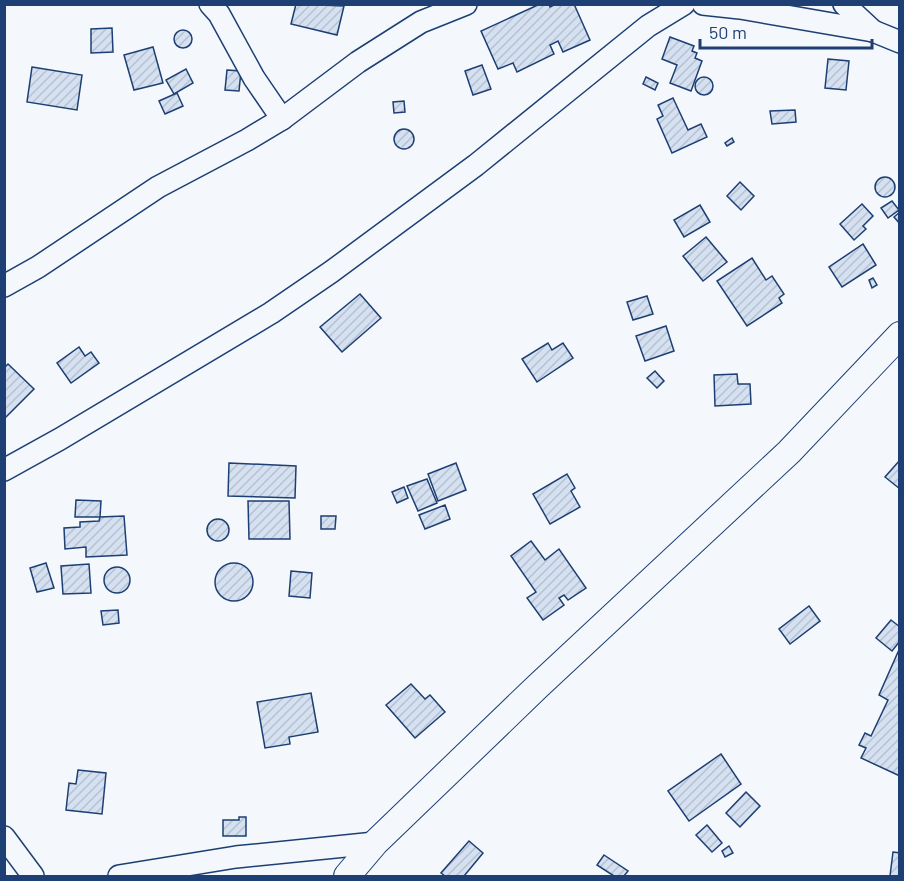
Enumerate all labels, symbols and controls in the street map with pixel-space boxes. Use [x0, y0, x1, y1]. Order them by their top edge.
scale bar [700, 12, 872, 50]
text: 50 m [709, 21, 747, 43]

